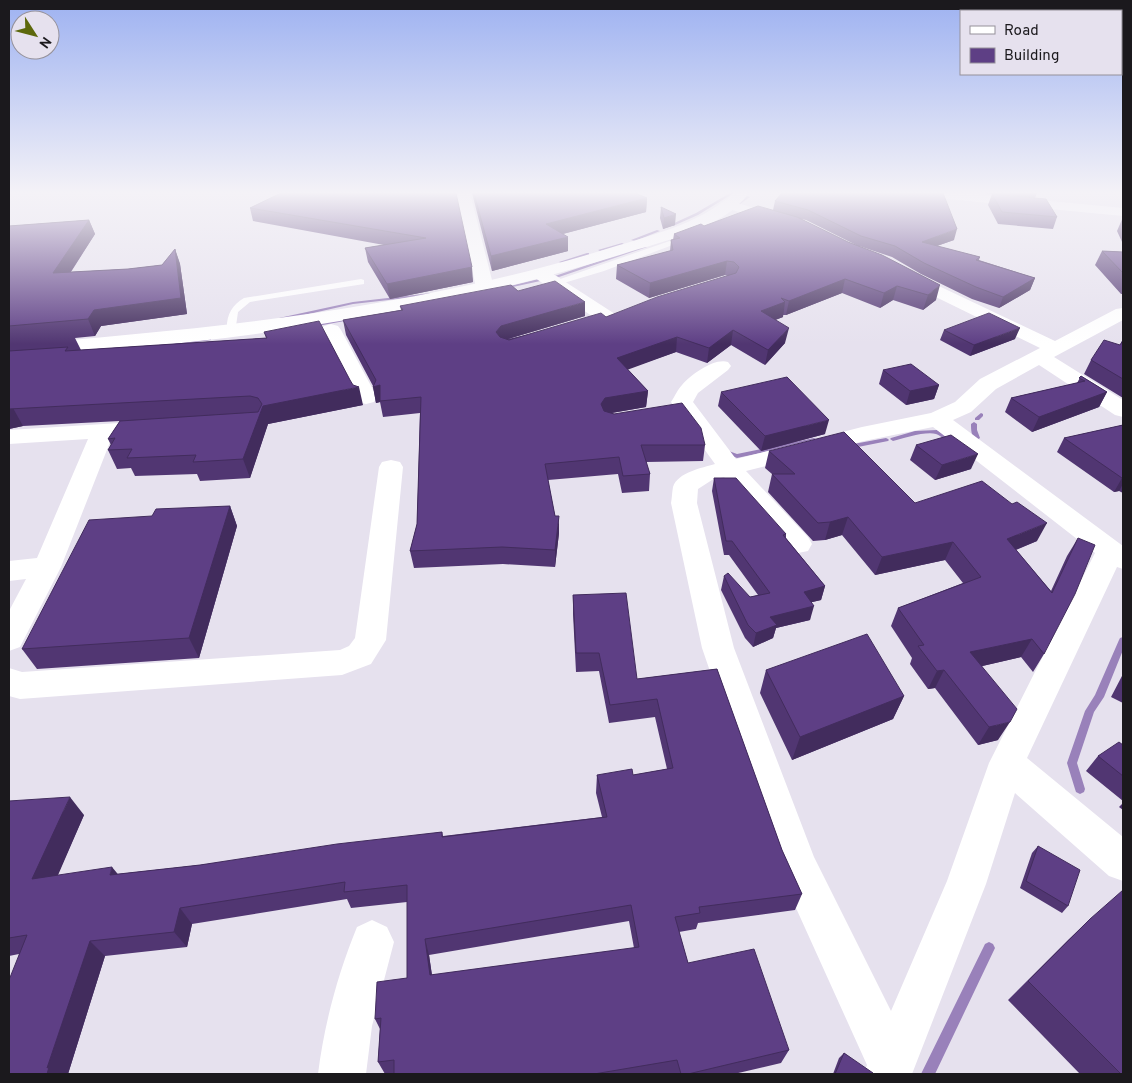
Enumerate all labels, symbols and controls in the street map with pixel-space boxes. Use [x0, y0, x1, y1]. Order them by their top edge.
north arrow [10, 10, 60, 60]
legend [960, 10, 1122, 75]
text: Road [1004, 22, 1039, 41]
text: N [34, 33, 54, 51]
text: Building [1004, 47, 1059, 66]

